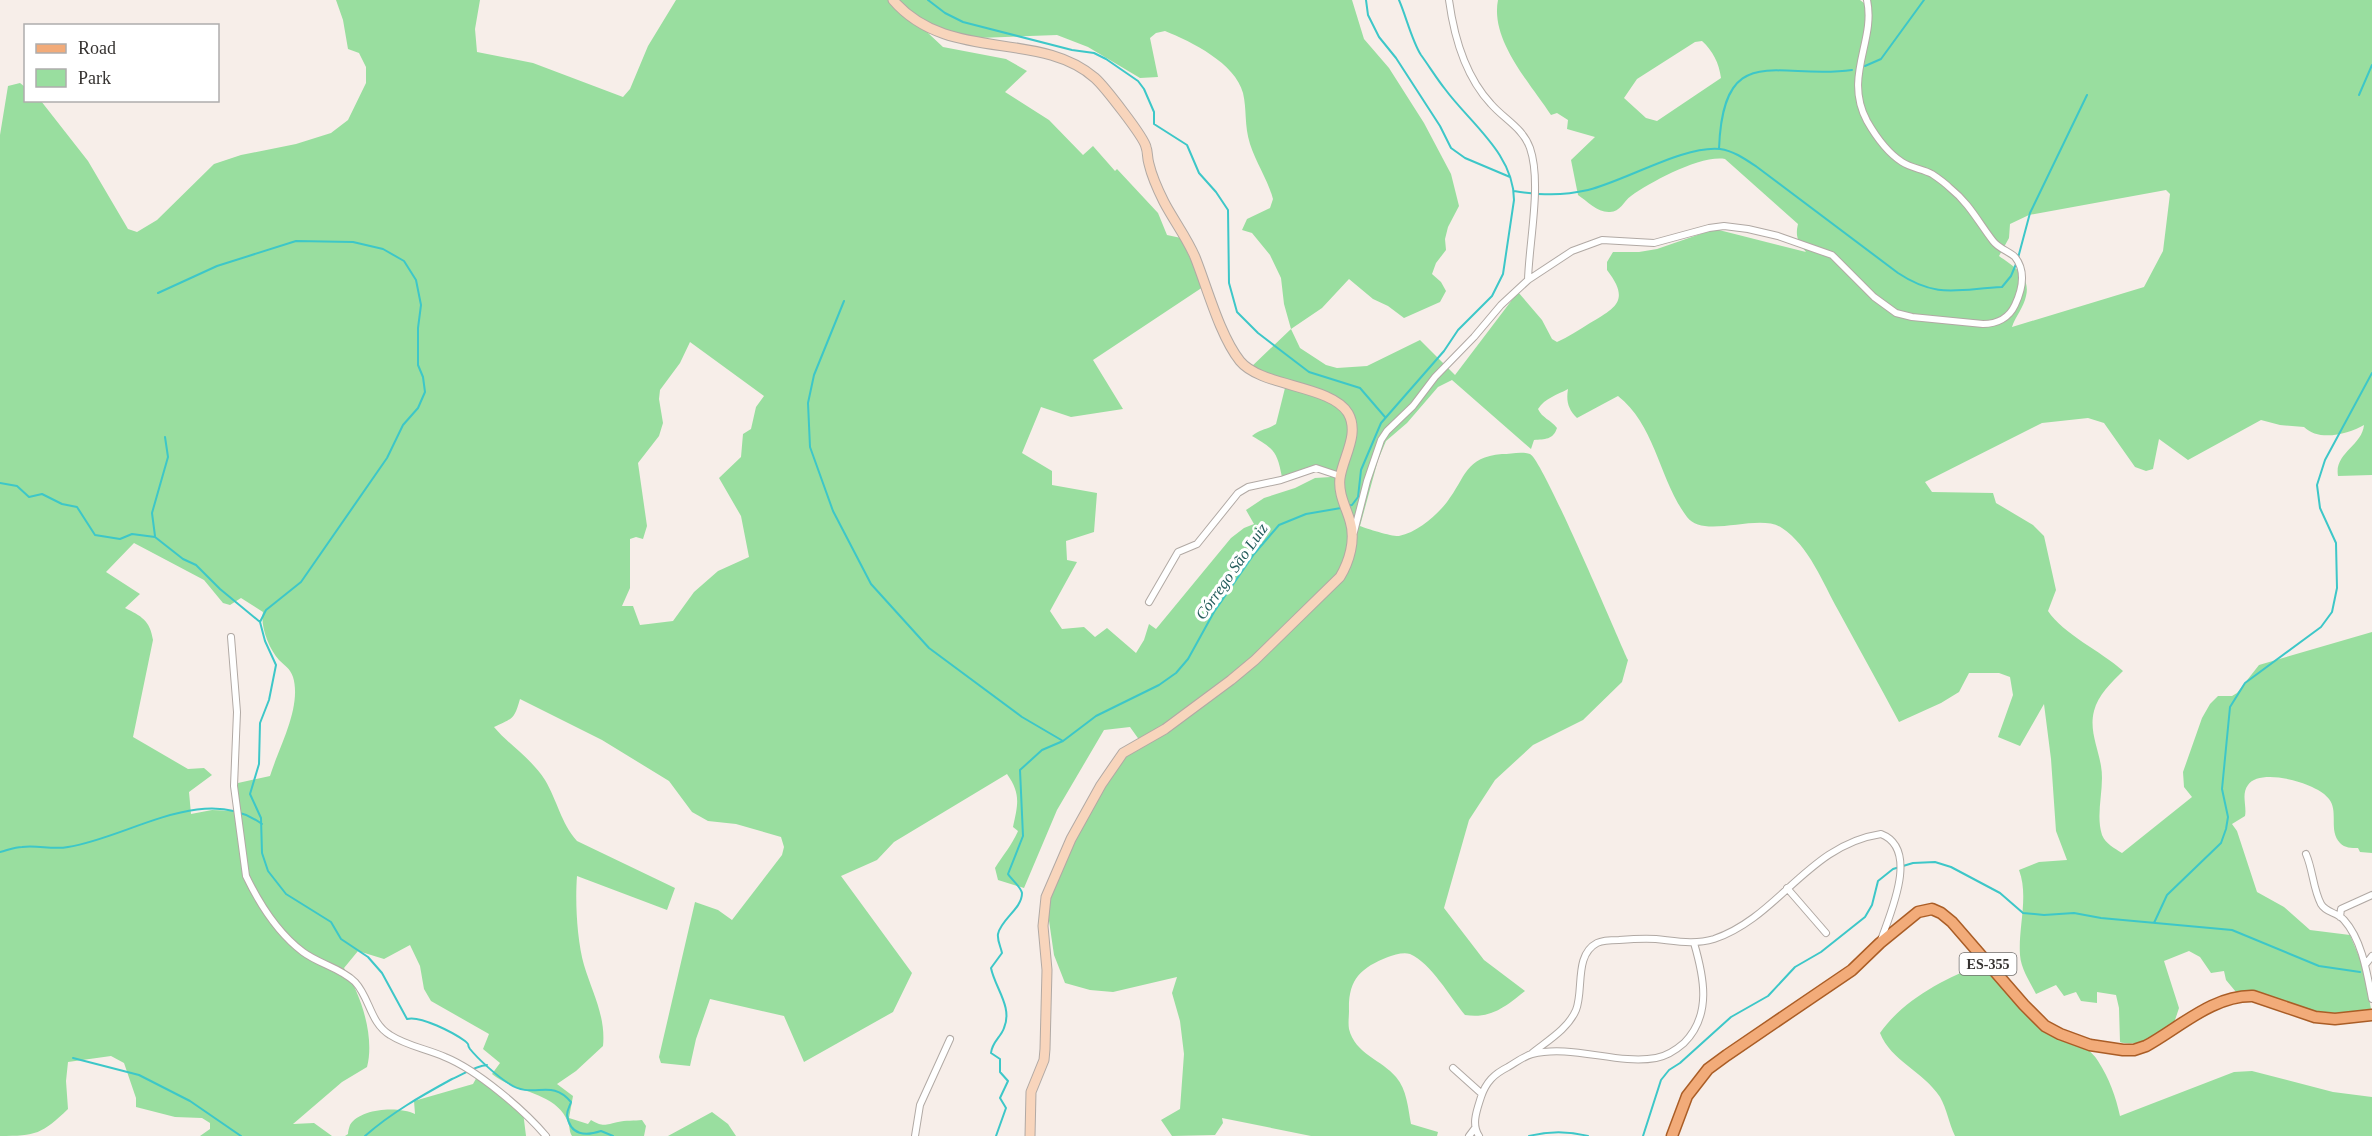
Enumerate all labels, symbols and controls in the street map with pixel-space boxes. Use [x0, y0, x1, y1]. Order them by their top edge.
legend [24, 24, 219, 102]
text: Road [78, 38, 116, 58]
text: Park [78, 68, 111, 88]
water label: Córrego São Luiz [1192, 519, 1272, 623]
road number: ES-355 [1960, 953, 2016, 975]

